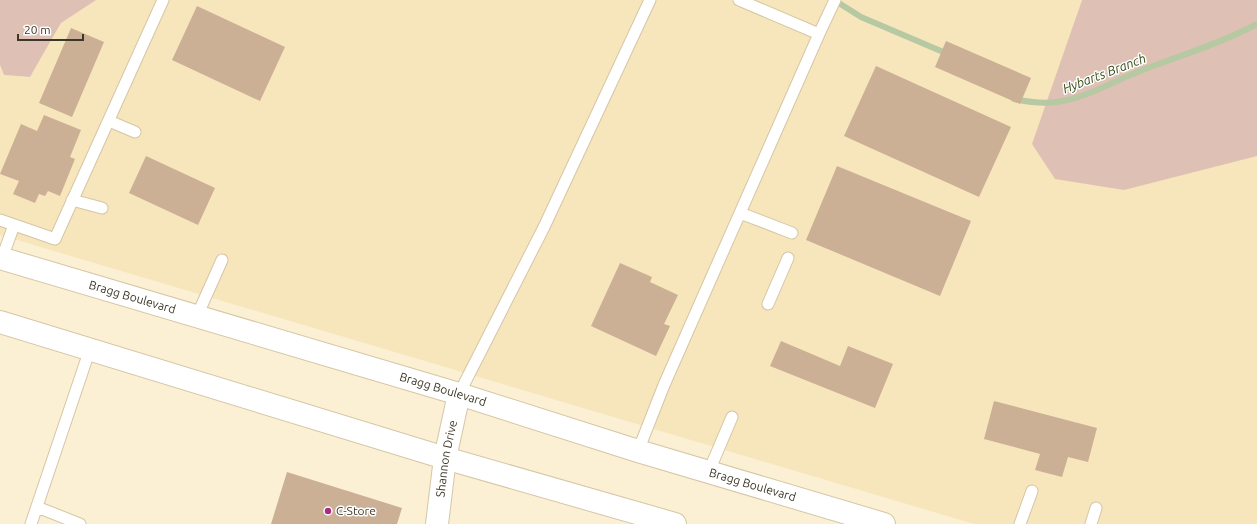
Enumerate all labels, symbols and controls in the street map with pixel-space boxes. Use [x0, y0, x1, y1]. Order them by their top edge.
scale bar [18, 16, 83, 42]
text: 20 m [24, 23, 51, 36]
water label: Hybarts Branch [1060, 51, 1148, 95]
street label: Bragg Boulevard [88, 278, 177, 316]
street label: Bragg Boulevard [398, 370, 488, 408]
street label: Shannon Drive [433, 419, 459, 498]
street label: Bragg Boulevard [708, 465, 798, 504]
place label: C-Store [336, 504, 376, 517]
marker: C-Store [323, 506, 333, 516]

